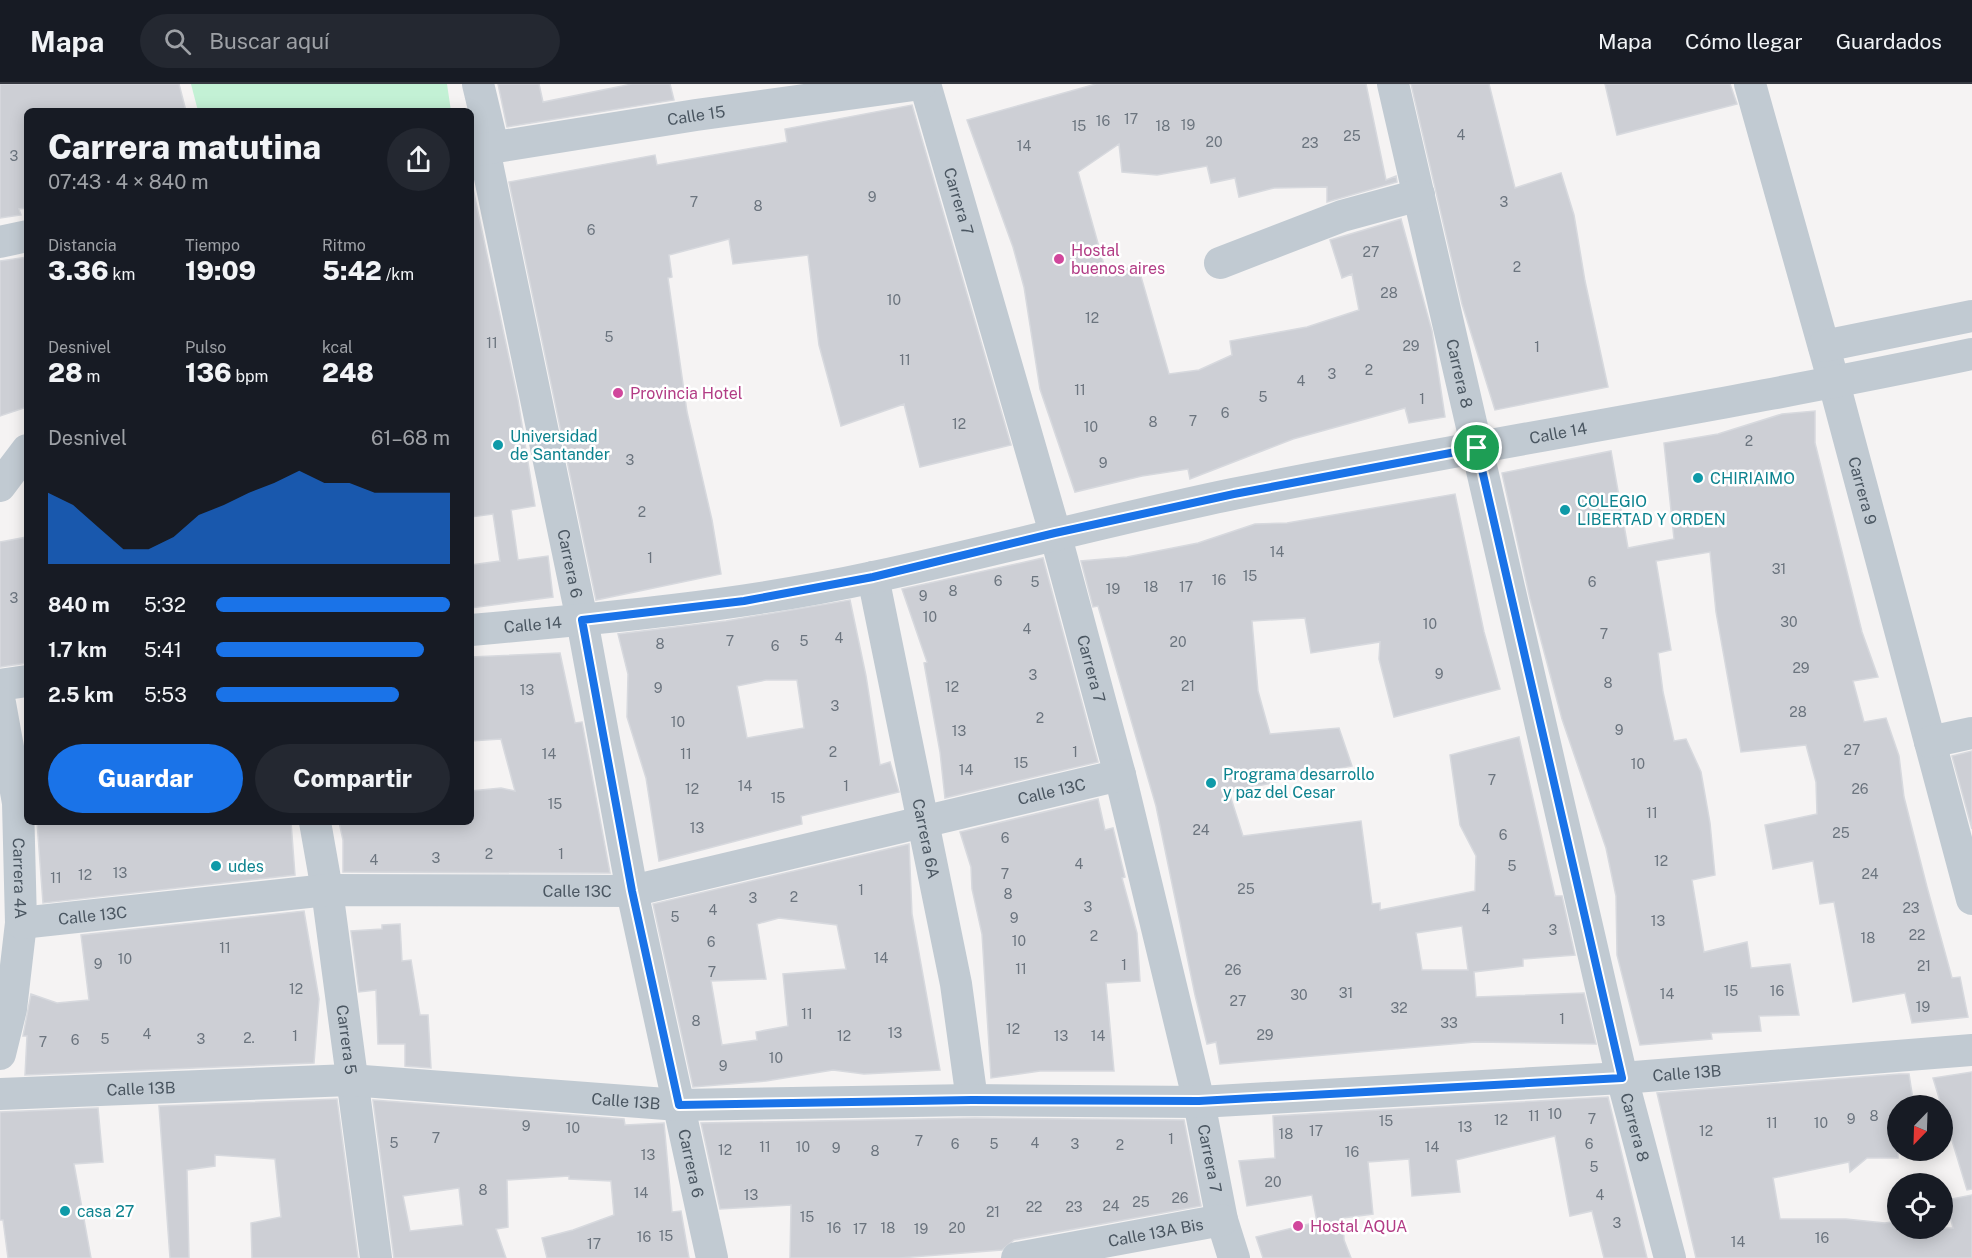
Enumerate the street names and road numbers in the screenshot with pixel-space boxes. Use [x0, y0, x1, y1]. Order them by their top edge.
street label: Calle 15 [666, 102, 726, 129]
street label: Carrera 7 [940, 165, 977, 237]
street label: Carrera 8 [1442, 337, 1476, 410]
street label: Calle 14 [1528, 419, 1589, 448]
street label: Carrera 9 [1844, 455, 1881, 527]
street label: Carrera 6 [553, 527, 586, 600]
street label: Calle 14 [503, 613, 563, 637]
street label: Carrera 7 [1073, 633, 1109, 705]
street label: Calle 13C [1016, 775, 1088, 809]
street label: Carrera 6A [908, 797, 943, 880]
street label: Carrera 4A [9, 837, 30, 919]
street label: Calle 13C [543, 882, 612, 901]
street label: Calle 13C [57, 903, 128, 929]
street label: Carrera 5 [332, 1004, 360, 1076]
street label: Calle 13B [1652, 1061, 1722, 1086]
street label: Calle 13B [106, 1078, 176, 1100]
street label: Calle 13B [591, 1089, 661, 1114]
street label: Carrera 8 [1616, 1091, 1653, 1164]
street label: Carrera 7 [1194, 1123, 1226, 1195]
street label: Carrera 6 [674, 1127, 708, 1200]
street label: Calle 13A Bis [1107, 1215, 1205, 1251]

